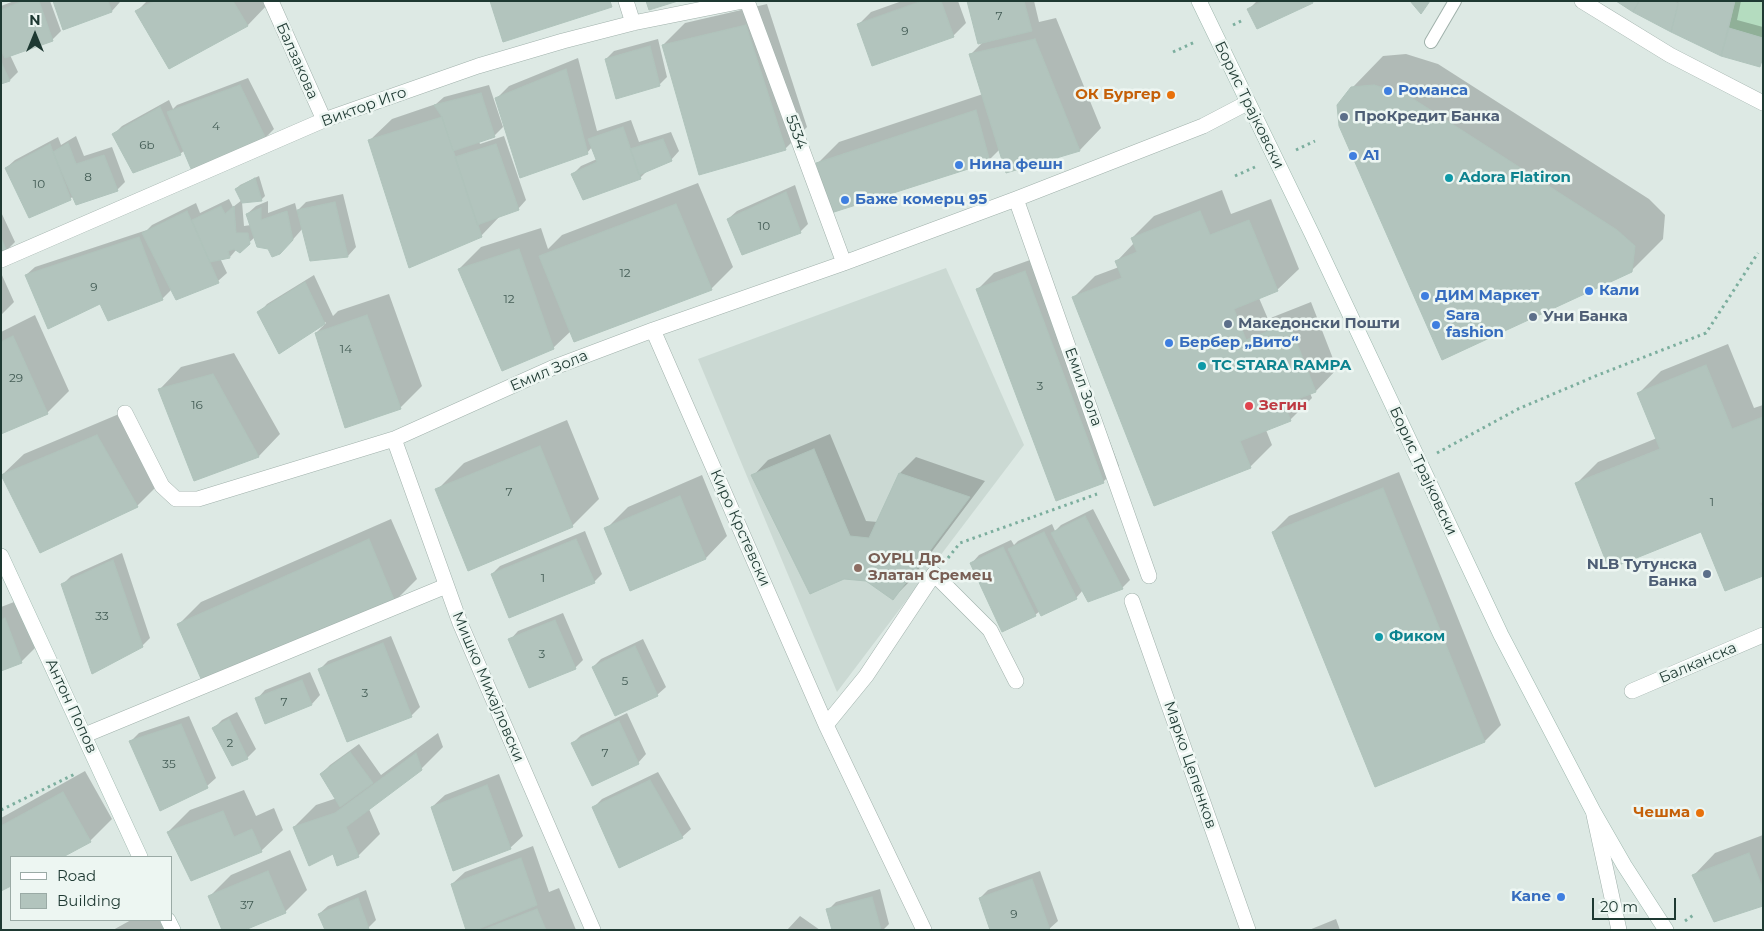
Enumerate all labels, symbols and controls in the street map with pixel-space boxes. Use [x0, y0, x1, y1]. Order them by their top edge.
house number: 7 [995, 9, 1003, 23]
north arrow [10, 10, 60, 60]
text: N [29, 11, 41, 29]
street label: Балзакова [272, 20, 322, 102]
house number: 9 [901, 24, 909, 38]
street label: Борис Трајковски [1210, 38, 1288, 172]
place label: Романса [1398, 82, 1468, 100]
street label: Виктор Иго [319, 83, 409, 131]
marker: Романса [1382, 85, 1394, 97]
place label: ОК Бургер [1075, 86, 1161, 104]
marker: ОК Бургер [1165, 89, 1177, 101]
place label: ПроКредит Банка [1354, 108, 1500, 126]
marker: ПроКредит Банка [1338, 111, 1350, 123]
street label: 5534 [782, 112, 810, 152]
house number: 4 [212, 119, 220, 133]
house number: 6b [139, 138, 155, 152]
place label: A1 [1363, 147, 1380, 165]
marker: A1 [1347, 150, 1359, 162]
place label: Нина фешн [969, 156, 1063, 174]
marker: Нина фешн [953, 159, 965, 171]
place label: Adora Flatiron [1459, 169, 1571, 187]
house number: 8 [84, 170, 92, 184]
marker: Adora Flatiron [1443, 172, 1455, 184]
house number: 10 [33, 177, 45, 191]
place label: Баже комерц 95 [855, 191, 987, 209]
marker: Баже комерц 95 [839, 194, 851, 206]
house number: 10 [758, 219, 770, 233]
house number: 12 [619, 266, 631, 280]
house number: 9 [90, 280, 98, 294]
place label: Кали [1599, 282, 1639, 300]
marker: Кали [1583, 285, 1595, 297]
place label: ДИМ Маркет [1435, 287, 1539, 305]
marker: ДИМ Маркет [1419, 290, 1431, 302]
house number: 12 [503, 292, 515, 306]
place label: Sara fashion [1446, 307, 1504, 342]
place label: Уни Банка [1543, 308, 1628, 326]
marker: Уни Банка [1527, 311, 1539, 323]
place label: Македонски Пошти [1238, 315, 1400, 333]
marker: Македонски Пошти [1222, 318, 1234, 330]
marker: Sara fashion [1430, 319, 1442, 331]
place label: Бербер „Вито“ [1179, 334, 1299, 352]
marker: Бербер „Вито“ [1163, 337, 1175, 349]
house number: 14 [340, 342, 352, 356]
street label: Емил Зола [1060, 345, 1106, 429]
street label: Емил Зола [508, 347, 590, 395]
place label: TC STARA RAMPA [1212, 357, 1351, 375]
marker: TC STARA RAMPA [1196, 360, 1208, 372]
house number: 29 [9, 371, 23, 385]
house number: 3 [1037, 379, 1043, 393]
place label: Зегин [1259, 397, 1307, 415]
house number: 16 [191, 398, 203, 412]
marker: Зегин [1243, 400, 1255, 412]
street label: Борис Трајковски [1385, 404, 1461, 538]
street label: Киро Крстевски [706, 467, 774, 589]
house number: 7 [505, 485, 513, 499]
house number: 1 [1710, 495, 1714, 509]
place label: ОУРЦ Др. Златан Сремец [868, 550, 992, 585]
place label: NLB Тутунска Банка [1587, 556, 1697, 591]
marker: ОУРЦ Др. Златан Сремец [852, 562, 864, 574]
marker: NLB Тутунска Банка [1701, 568, 1713, 580]
house number: 1 [541, 571, 545, 585]
house number: 33 [95, 609, 109, 623]
street label: Мишко Михајловски [448, 609, 528, 765]
place label: Фиком [1389, 628, 1445, 646]
marker: Фиком [1373, 631, 1385, 643]
street label: Балканска [1657, 639, 1739, 687]
house number: 3 [539, 647, 545, 661]
street label: Антон Попов [41, 656, 101, 756]
house number: 5 [622, 674, 628, 688]
house number: 3 [362, 686, 368, 700]
house number: 7 [280, 695, 288, 709]
street label: Марко Цепенков [1160, 699, 1220, 831]
house number: 2 [227, 736, 233, 750]
house number: 7 [601, 746, 609, 760]
house number: 35 [162, 757, 176, 771]
place label: Чешма [1634, 804, 1690, 822]
marker: Чешма [1694, 807, 1706, 819]
legend [10, 856, 172, 921]
text: Road [57, 866, 96, 885]
place label: Kane [1511, 888, 1551, 906]
scale bar [1594, 888, 1678, 920]
text: Building [57, 891, 121, 910]
marker: Kane [1555, 891, 1567, 903]
text: 20 m [1600, 897, 1638, 916]
house number: 37 [240, 898, 254, 912]
house number: 9 [1010, 907, 1018, 921]

